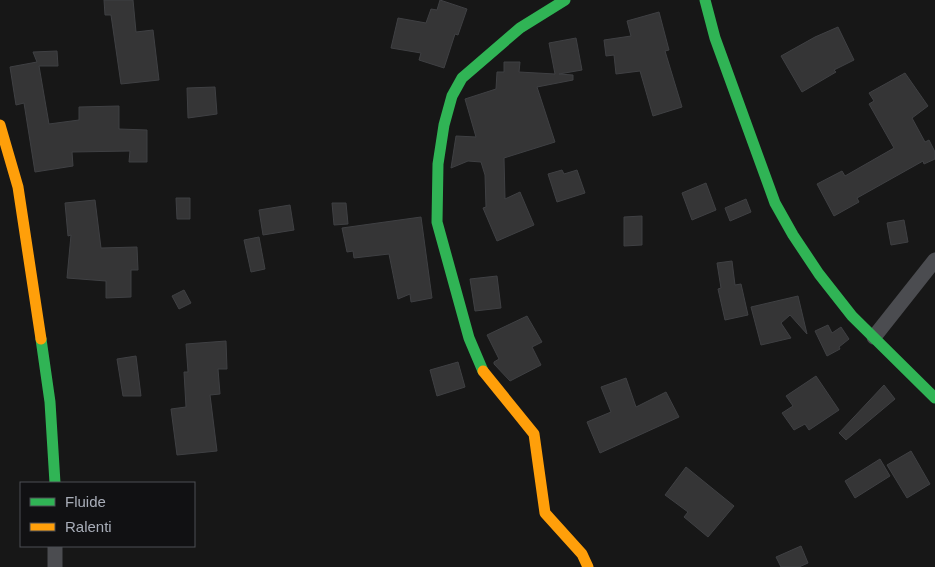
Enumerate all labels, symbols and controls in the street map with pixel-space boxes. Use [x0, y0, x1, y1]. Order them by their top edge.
legend [20, 482, 195, 547]
text: Fluide [65, 493, 106, 510]
text: Ralenti [65, 518, 112, 535]

